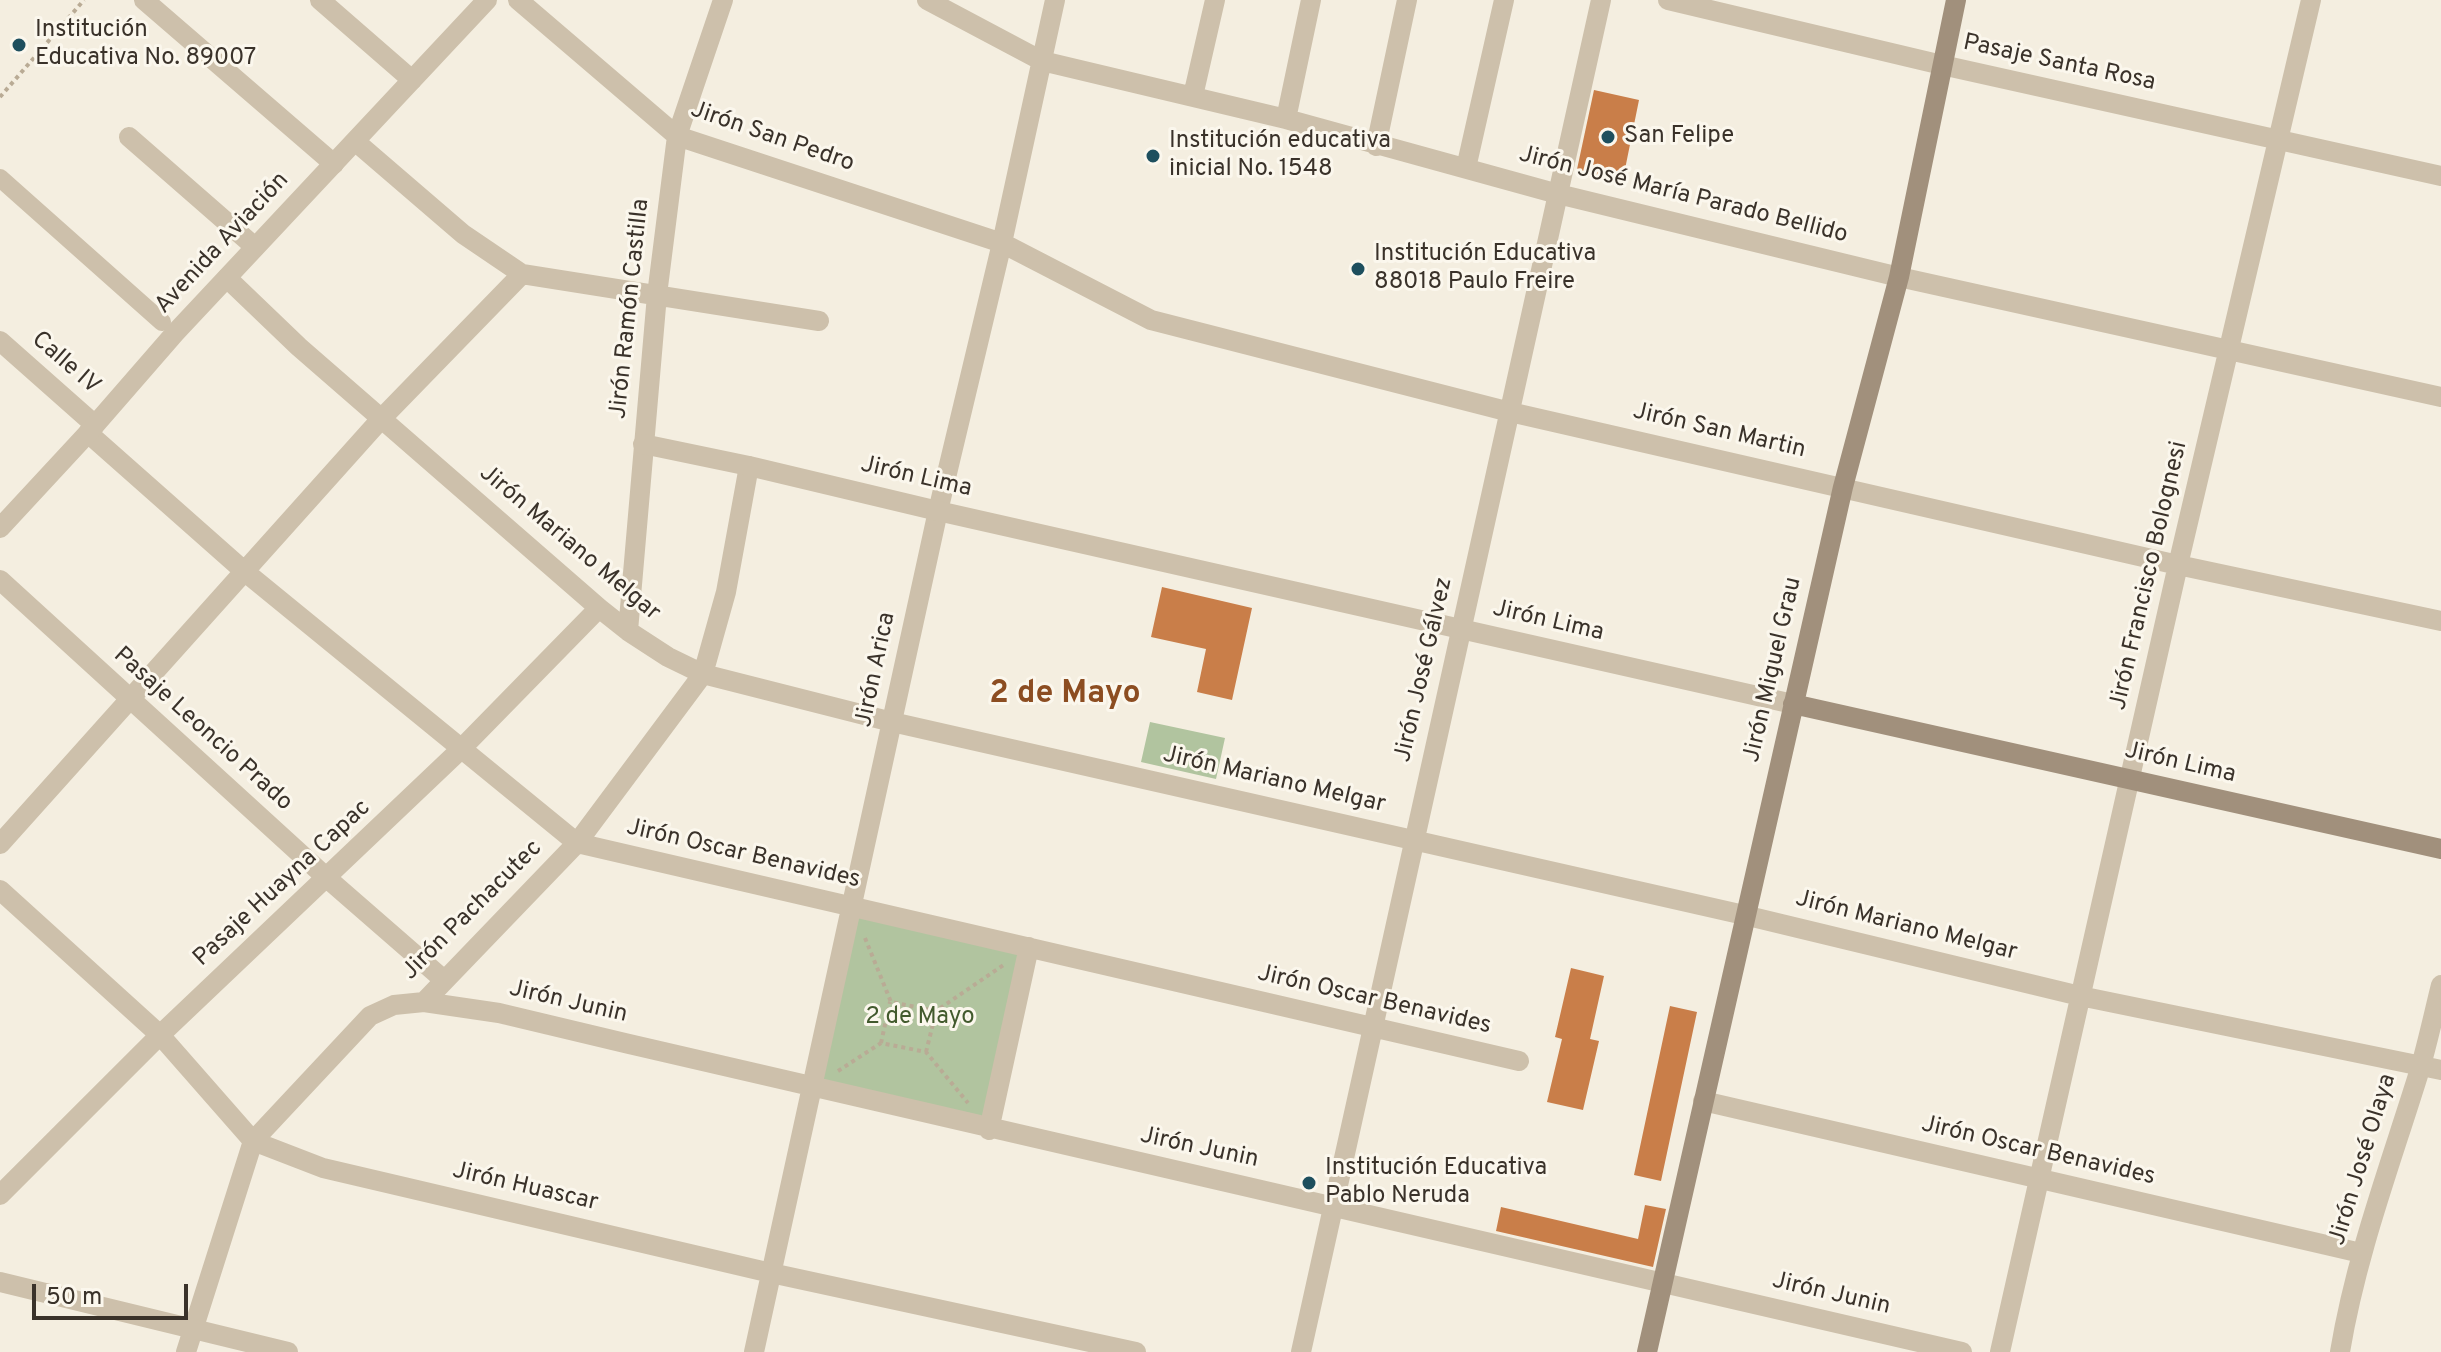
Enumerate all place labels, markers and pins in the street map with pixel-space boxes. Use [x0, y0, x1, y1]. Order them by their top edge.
place label: Institución Educativa No. 89007 [35, 17, 256, 73]
marker: Institución Educativa No. 89007 [10, 36, 28, 54]
place label: San Felipe [1624, 123, 1734, 151]
place label: Institución educativa inicial No. 1548 [1169, 128, 1391, 184]
marker: San Felipe [1599, 128, 1617, 146]
marker: Institución educativa inicial No. 1548 [1144, 147, 1162, 165]
place label: Institución Educativa 88018 Paulo Freire [1374, 241, 1596, 297]
marker: Institución Educativa 88018 Paulo Freire [1349, 260, 1367, 278]
place label: Institución Educativa Pablo Neruda [1325, 1155, 1547, 1211]
marker: Institución Educativa Pablo Neruda [1300, 1174, 1318, 1192]

